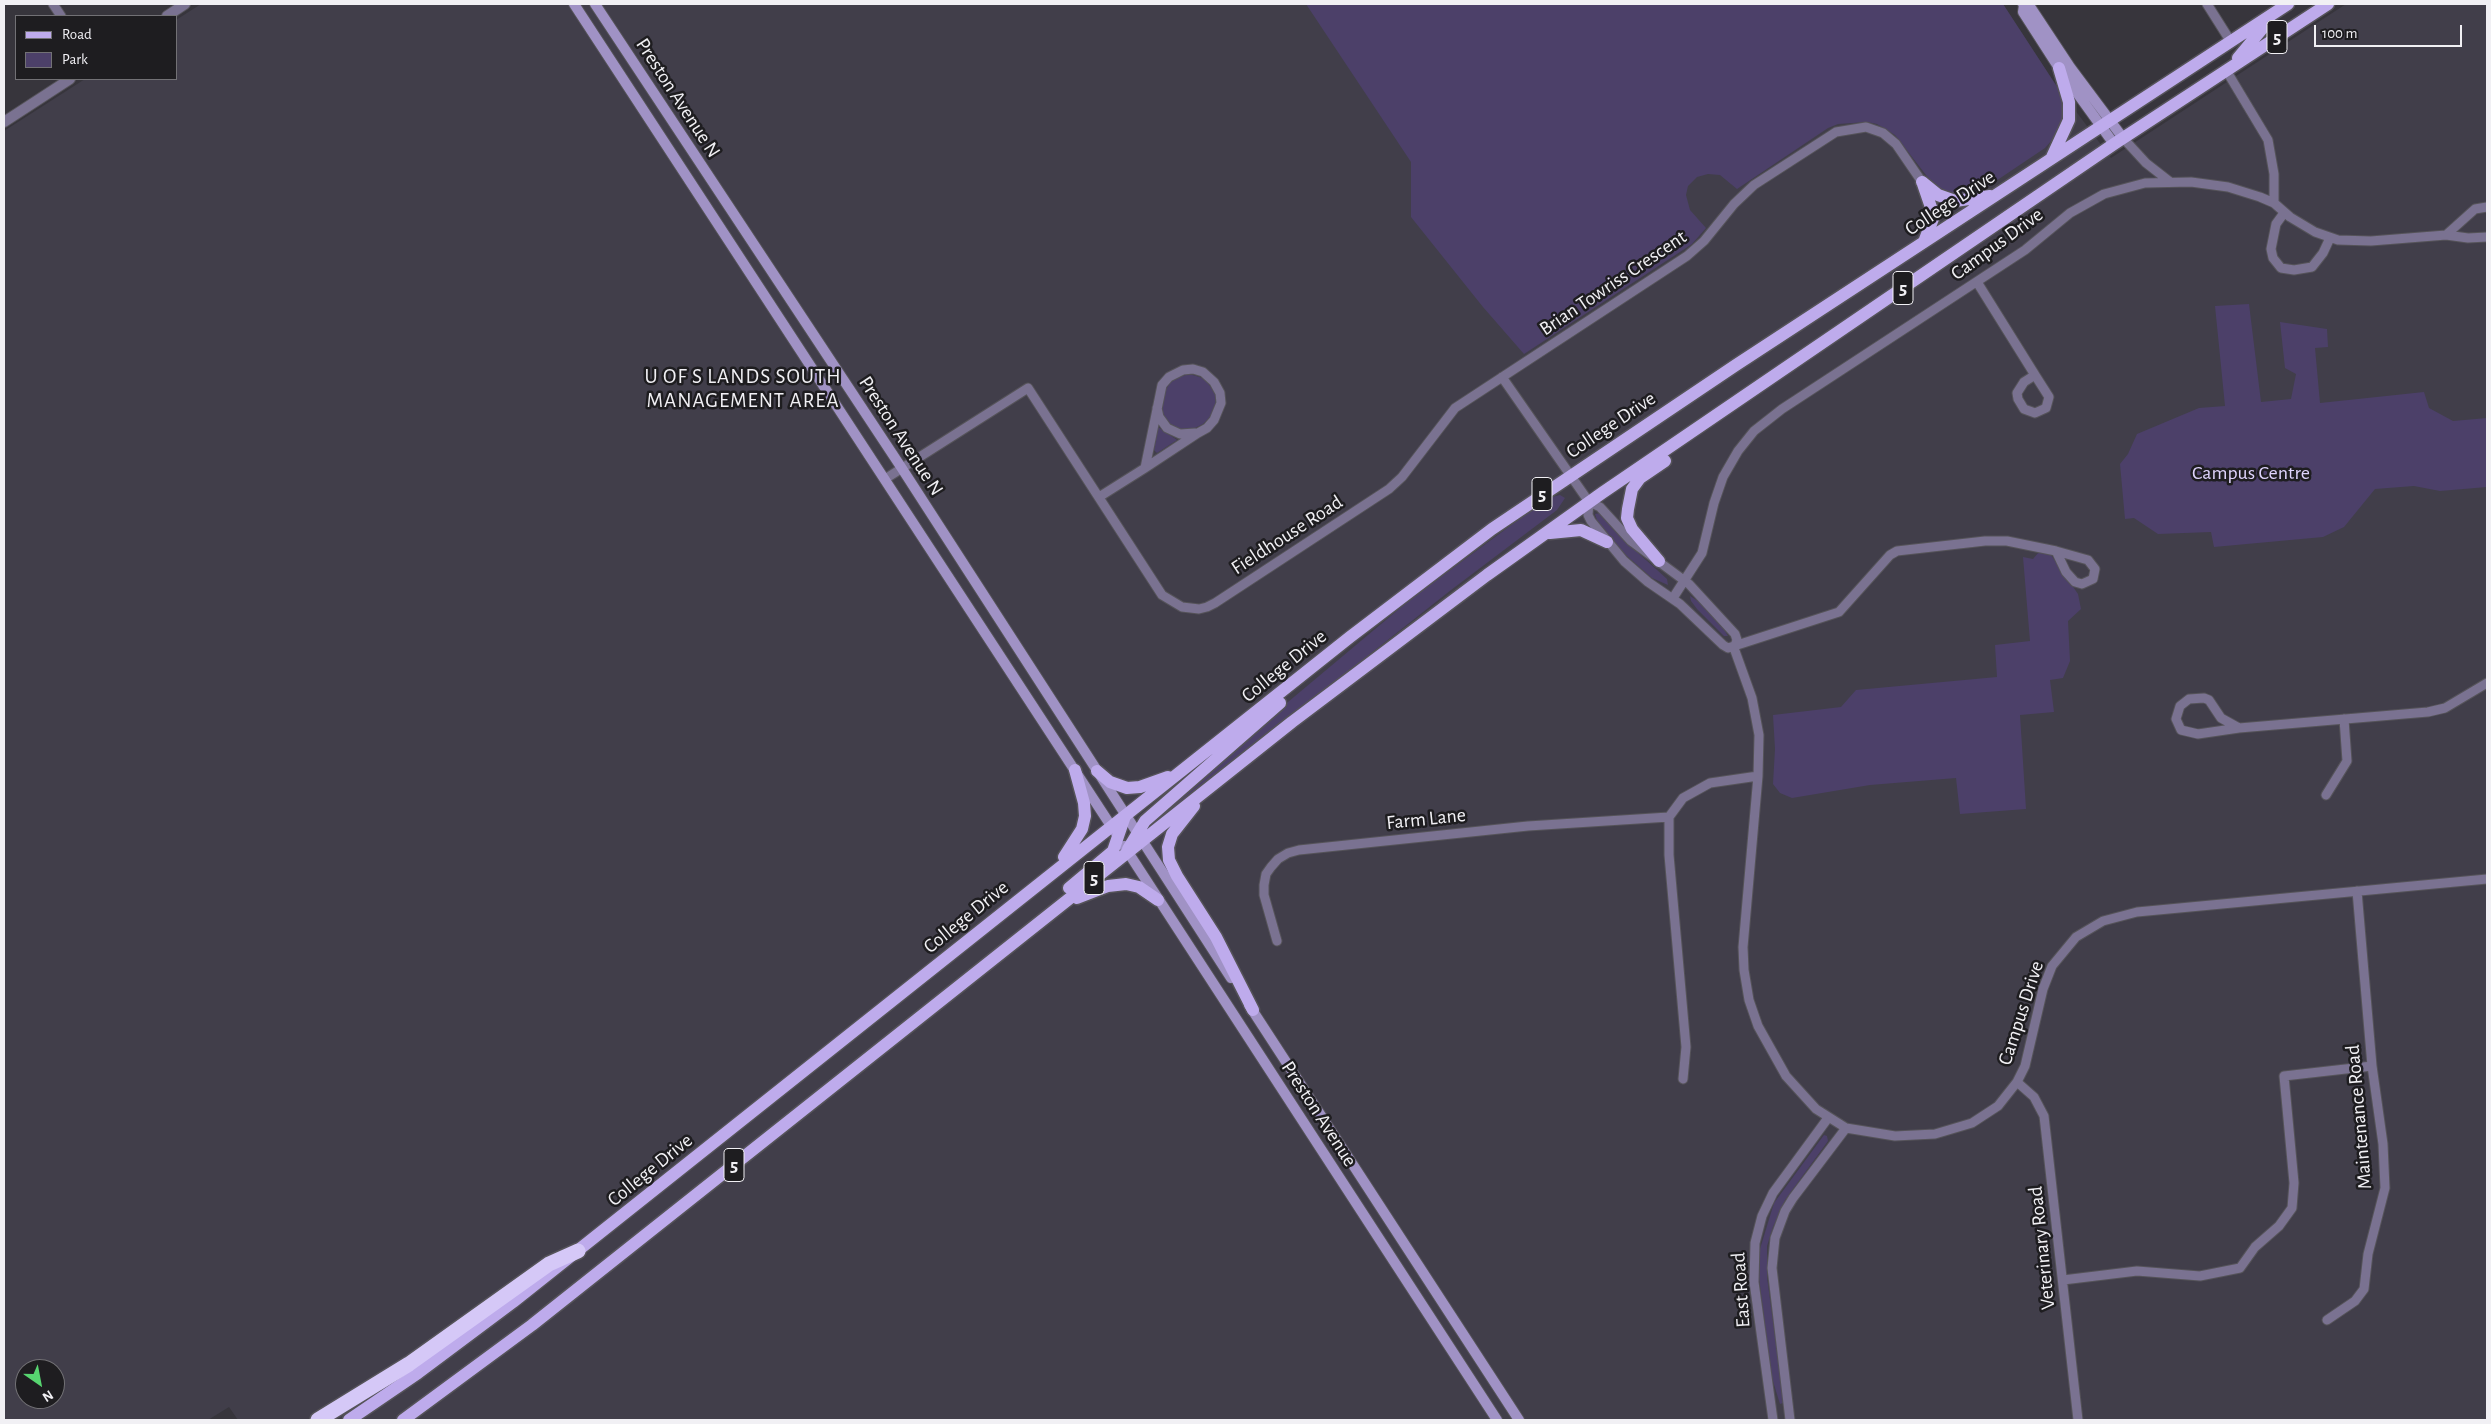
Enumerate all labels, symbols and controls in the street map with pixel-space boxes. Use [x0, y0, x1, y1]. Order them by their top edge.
legend [15, 15, 178, 80]
scale bar [2316, 15, 2464, 47]
road number: 5 [2267, 21, 2287, 54]
text: 100 m [2322, 26, 2357, 41]
text: Road [62, 27, 92, 42]
street label: Preston Avenue N [630, 34, 726, 162]
text: Park [62, 52, 88, 67]
street label: College Drive [1900, 165, 2000, 241]
street label: Campus Drive [1946, 203, 2048, 285]
street label: Brian Towriss Crescent [1535, 225, 1691, 341]
road number: 5 [1893, 272, 1913, 304]
district label: U OF S LANDS SOUTH MANAGEMENT AREA [642, 364, 844, 414]
street label: Preston Avenue N [853, 372, 949, 500]
street label: College Drive [1562, 386, 1660, 464]
park label: Campus Centre [2192, 461, 2310, 485]
road number: 5 [1532, 478, 1552, 510]
street label: Fieldhouse Road [1227, 490, 1347, 580]
street label: College Drive [1237, 624, 1331, 708]
street label: Farm Lane [1385, 803, 1467, 835]
road number: 5 [1084, 861, 1104, 894]
street label: College Drive [919, 875, 1013, 959]
street label: Campus Drive [1993, 958, 2049, 1068]
street label: Maintenance Road [2341, 1044, 2377, 1190]
street label: Preston Avenue [1276, 1057, 1362, 1171]
street label: College Drive [603, 1128, 697, 1212]
road number: 5 [724, 1148, 744, 1182]
street label: Veterinary Road [2024, 1185, 2060, 1311]
street label: East Road [1726, 1252, 1756, 1328]
north arrow [15, 1359, 65, 1409]
text: N [40, 1387, 56, 1404]

